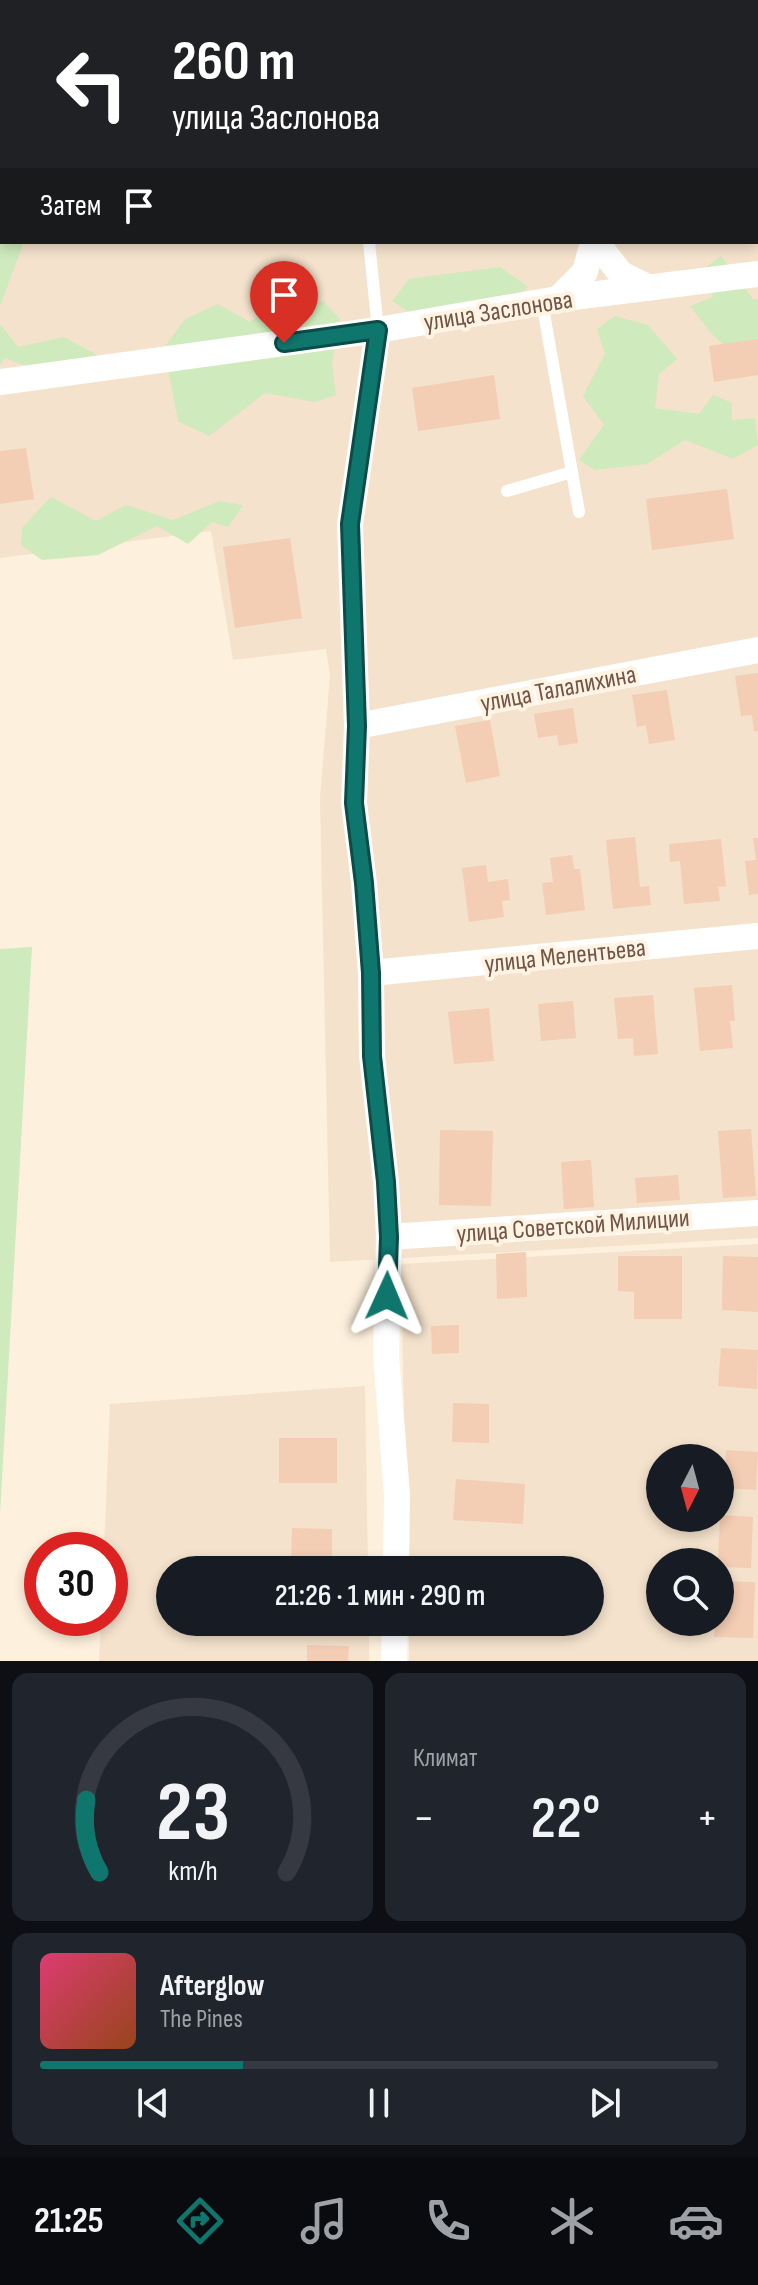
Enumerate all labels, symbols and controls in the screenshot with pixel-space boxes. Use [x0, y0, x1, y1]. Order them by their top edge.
text: 260 m [172, 29, 295, 96]
icon: left [40, 32, 144, 136]
text: улица Заслонова [172, 97, 380, 140]
icon: arrive [117, 184, 161, 228]
text: Затем [40, 188, 101, 224]
pin [250, 261, 318, 343]
icon: arrive [262, 273, 306, 317]
street label: улица Заслонова [422, 284, 575, 339]
street label: улица Талалихина [478, 659, 639, 720]
street label: улица Мелентьева [483, 933, 647, 980]
street label: улица Советской Милиции [455, 1203, 691, 1250]
position arrow [345, 1254, 429, 1338]
north arrow [646, 1444, 734, 1532]
map controls [646, 1444, 734, 1636]
speed limit sign: 30 [24, 1532, 128, 1636]
button: search [646, 1548, 734, 1636]
text: 21:26 · 1 мин · 290 m [275, 1578, 485, 1614]
text: Климат [413, 1743, 477, 1774]
text: 23 [156, 1764, 229, 1864]
text: 22° [531, 1783, 600, 1855]
text: − [413, 1792, 435, 1845]
text: + [696, 1792, 718, 1845]
text: km/h [168, 1854, 217, 1889]
text: Afterglow [160, 1968, 265, 2004]
text: The Pines [160, 2004, 243, 2035]
icon: previous [131, 2081, 175, 2125]
icon: pause [357, 2081, 401, 2125]
icon: next [583, 2081, 627, 2125]
icon: directions [172, 2193, 228, 2249]
icon: music [296, 2193, 352, 2249]
icon: phone [420, 2193, 476, 2249]
icon: climate [544, 2193, 600, 2249]
icon: car [668, 2193, 724, 2249]
text: 21:25 [34, 2200, 104, 2243]

